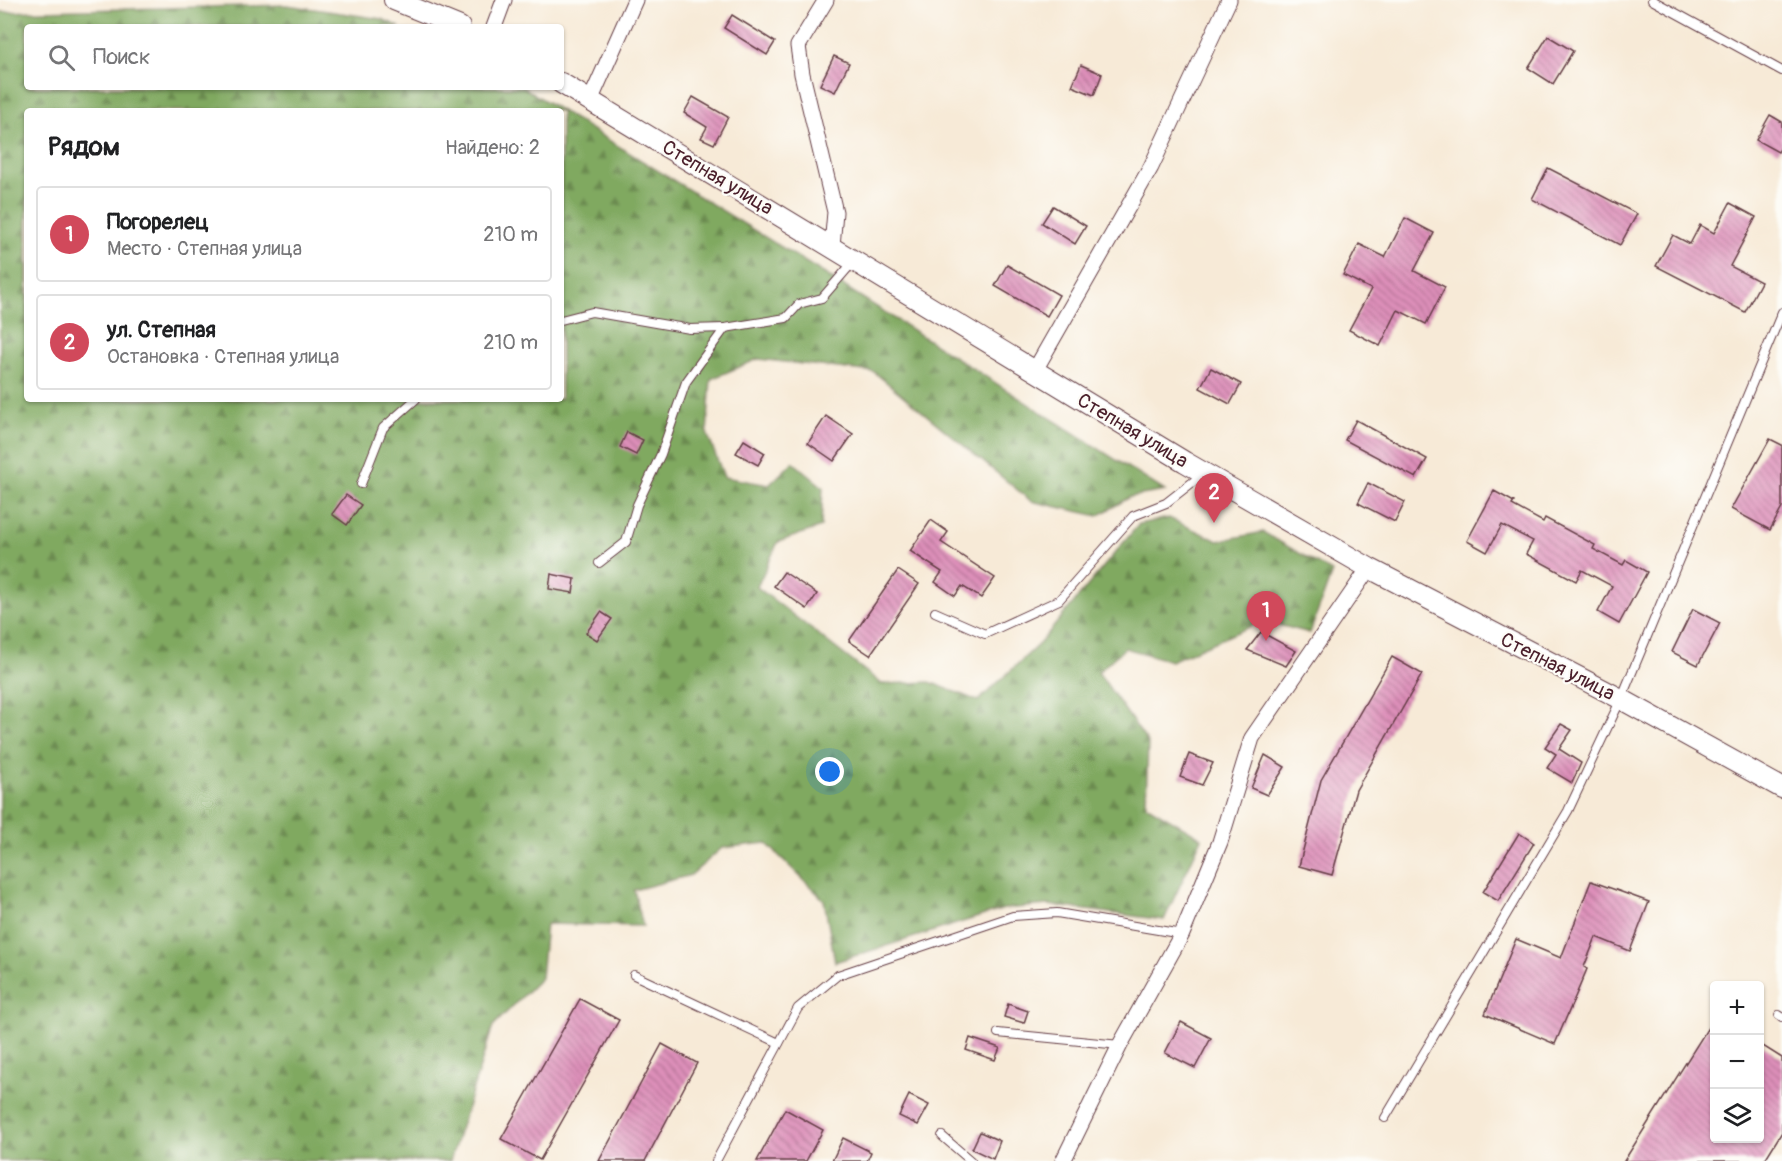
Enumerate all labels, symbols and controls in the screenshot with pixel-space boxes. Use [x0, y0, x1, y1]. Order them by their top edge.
search box [24, 24, 564, 90]
icon: search [45, 41, 78, 74]
text: Поиск [93, 43, 150, 71]
text: Рядом [48, 131, 120, 163]
street label: Степная улица [658, 134, 778, 220]
text: Найдено: 2 [445, 135, 540, 160]
text: Погорелец [107, 208, 209, 236]
text: 1 [66, 222, 73, 247]
text: 210 m [483, 222, 538, 247]
text: Место · Степная улица [107, 236, 302, 261]
text: ул. Степная [107, 316, 216, 344]
text: 2 [64, 330, 75, 355]
text: 210 m [483, 330, 538, 355]
text: Остановка · Степная улица [107, 344, 339, 369]
street label: Степная улица [1073, 387, 1193, 473]
pin: 2 [1194, 474, 1234, 523]
pin: 1 [1246, 592, 1286, 641]
street label: Степная улица [1496, 627, 1619, 706]
your location [815, 757, 844, 786]
map controls [1710, 981, 1764, 1143]
button: + [1710, 981, 1764, 1035]
button: − [1710, 1035, 1764, 1089]
button: layers [1710, 1089, 1764, 1143]

